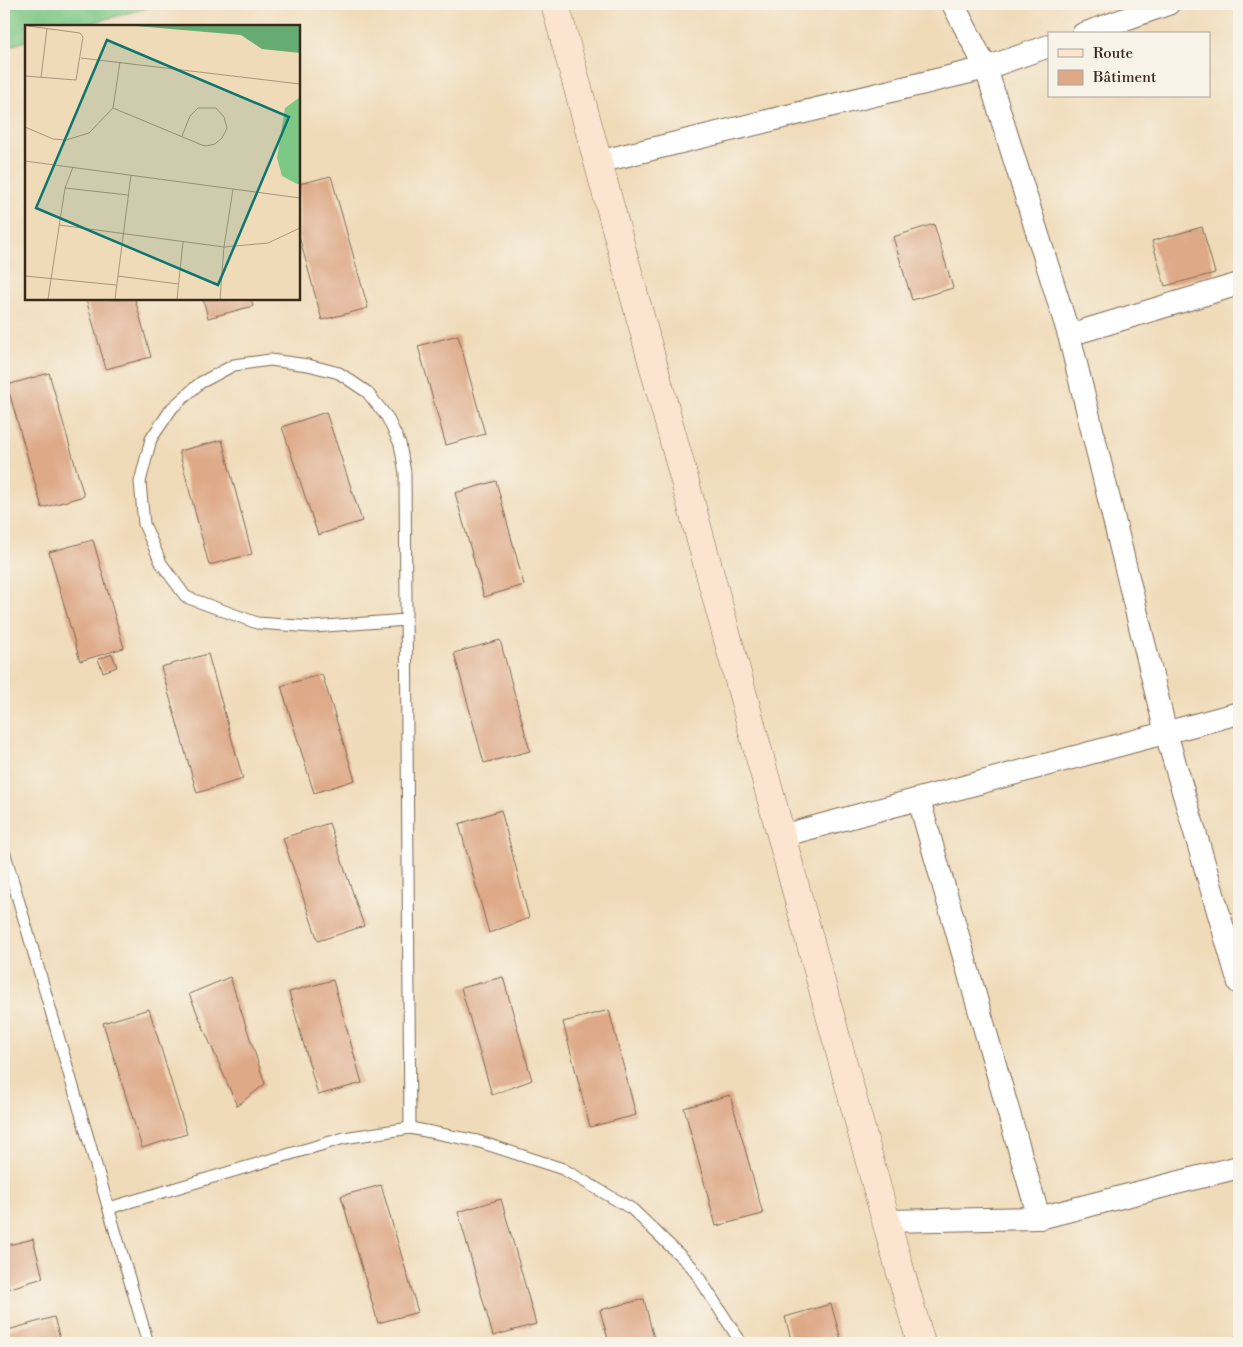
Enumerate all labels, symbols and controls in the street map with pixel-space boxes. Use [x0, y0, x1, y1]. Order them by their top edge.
inset map [25, 25, 300, 300]
legend [1048, 32, 1210, 98]
text: Route [1093, 44, 1133, 63]
text: Bâtiment [1092, 68, 1157, 87]

